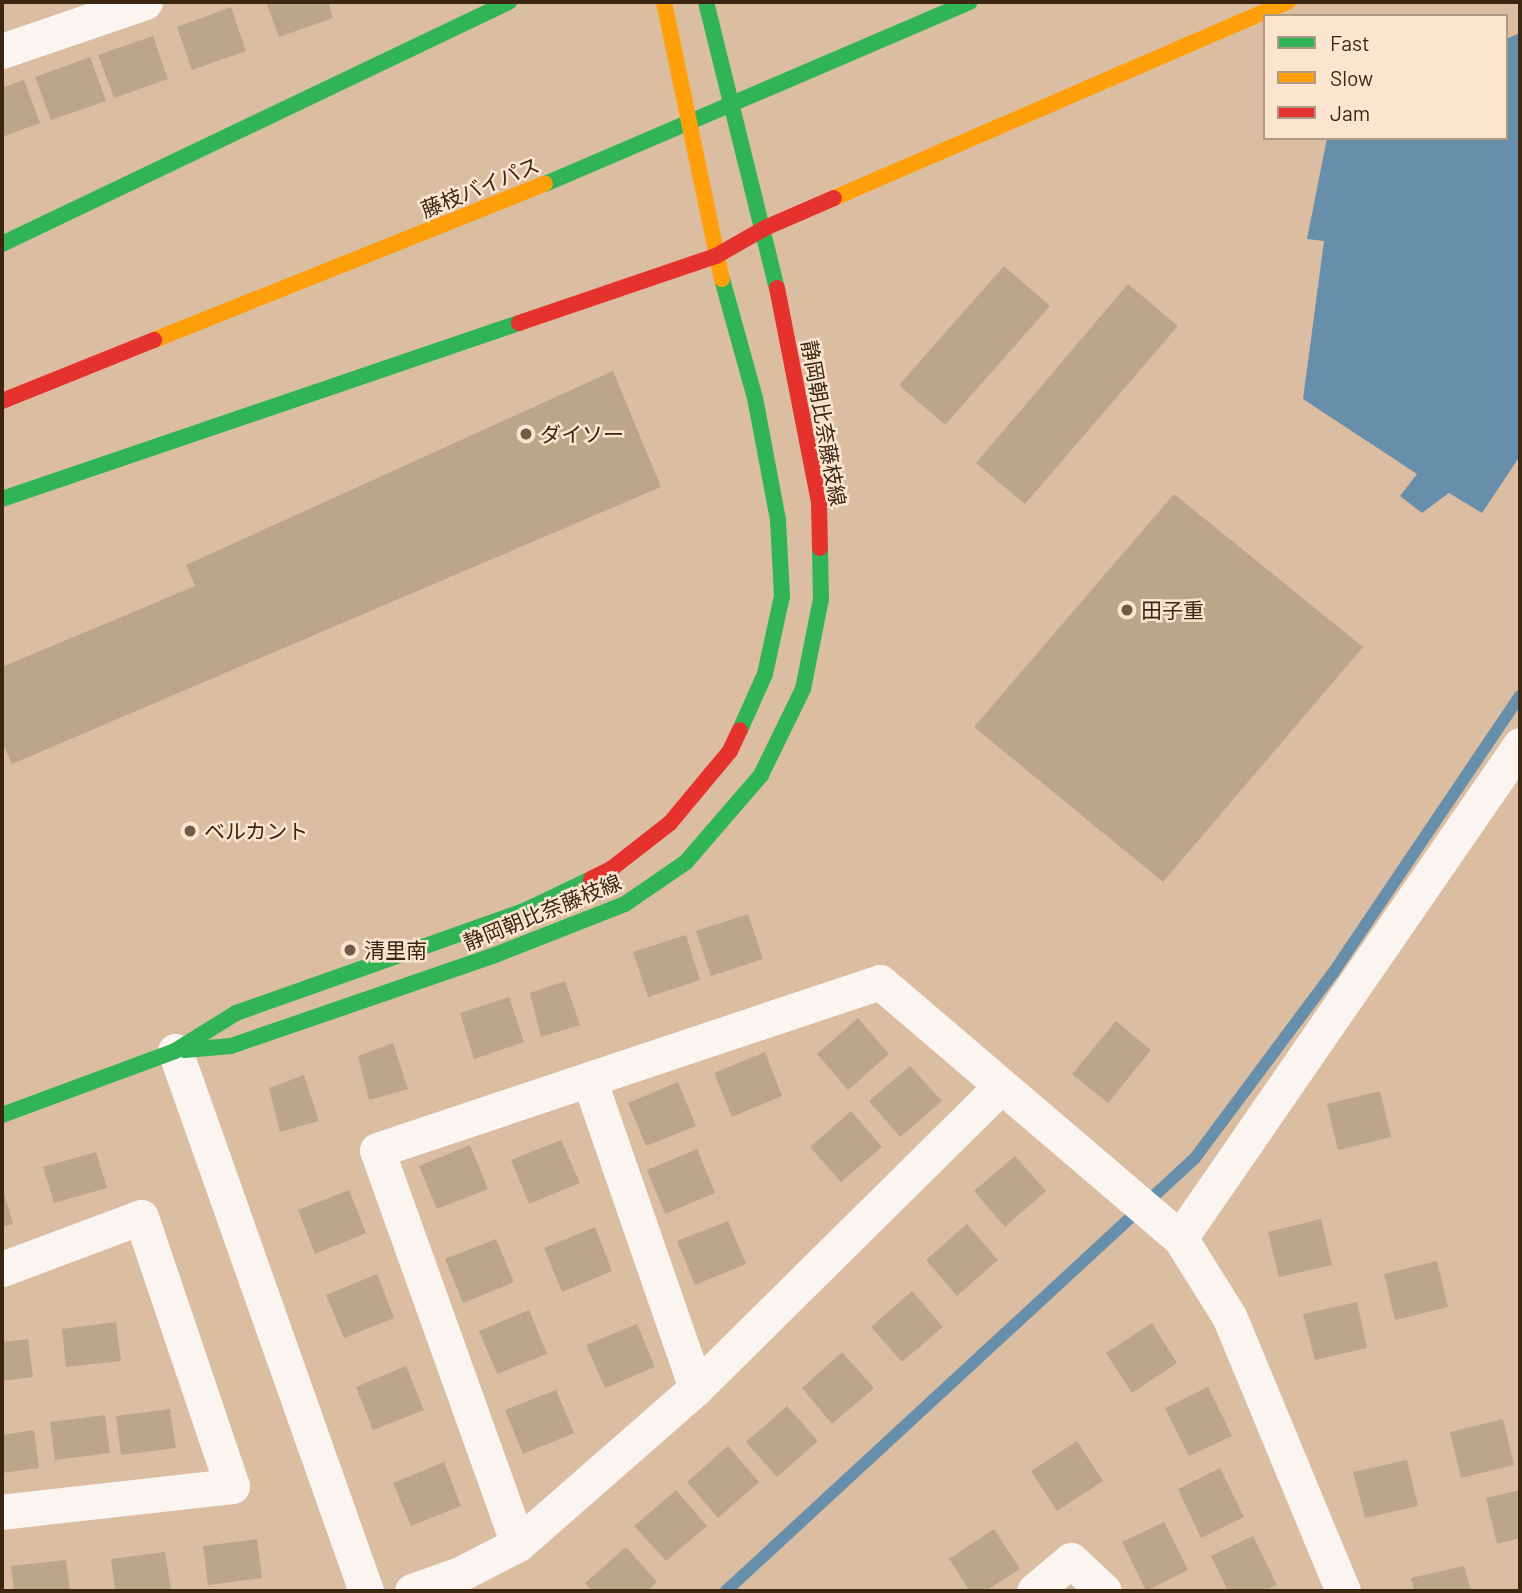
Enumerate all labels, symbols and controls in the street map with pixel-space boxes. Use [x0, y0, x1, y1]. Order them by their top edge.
legend [1263, 14, 1508, 140]
text: Fast [1330, 30, 1370, 55]
text: Slow [1330, 65, 1373, 90]
text: Jam [1330, 100, 1370, 125]
street label: 藤枝バイパス [417, 152, 543, 222]
street label: 静岡朝比奈藤枝線 [797, 338, 851, 508]
place label: ダイソー [540, 421, 624, 447]
marker: ダイソー [518, 426, 534, 442]
place label: 田子重 [1141, 597, 1204, 623]
marker: 田子重 [1119, 602, 1135, 618]
place label: ベルカント [204, 818, 309, 844]
marker: ベルカント [182, 823, 198, 839]
street label: 静岡朝比奈藤枝線 [459, 869, 625, 955]
place label: 清里南 [364, 937, 427, 963]
marker: 清里南 [342, 942, 358, 958]

